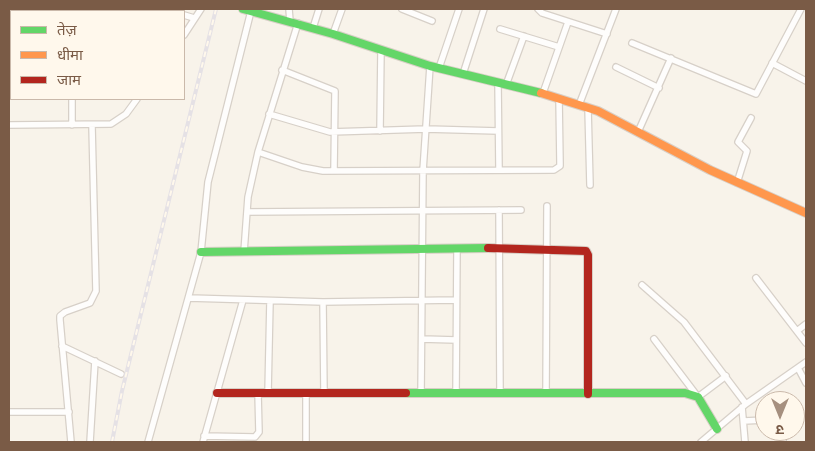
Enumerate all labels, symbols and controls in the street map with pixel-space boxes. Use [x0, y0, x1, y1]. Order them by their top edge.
legend [10, 10, 185, 100]
text: तेज़ [57, 19, 77, 39]
text: धीमा [57, 44, 83, 64]
text: जाम [57, 69, 81, 89]
north arrow [755, 391, 805, 441]
text: उ [776, 421, 784, 440]

